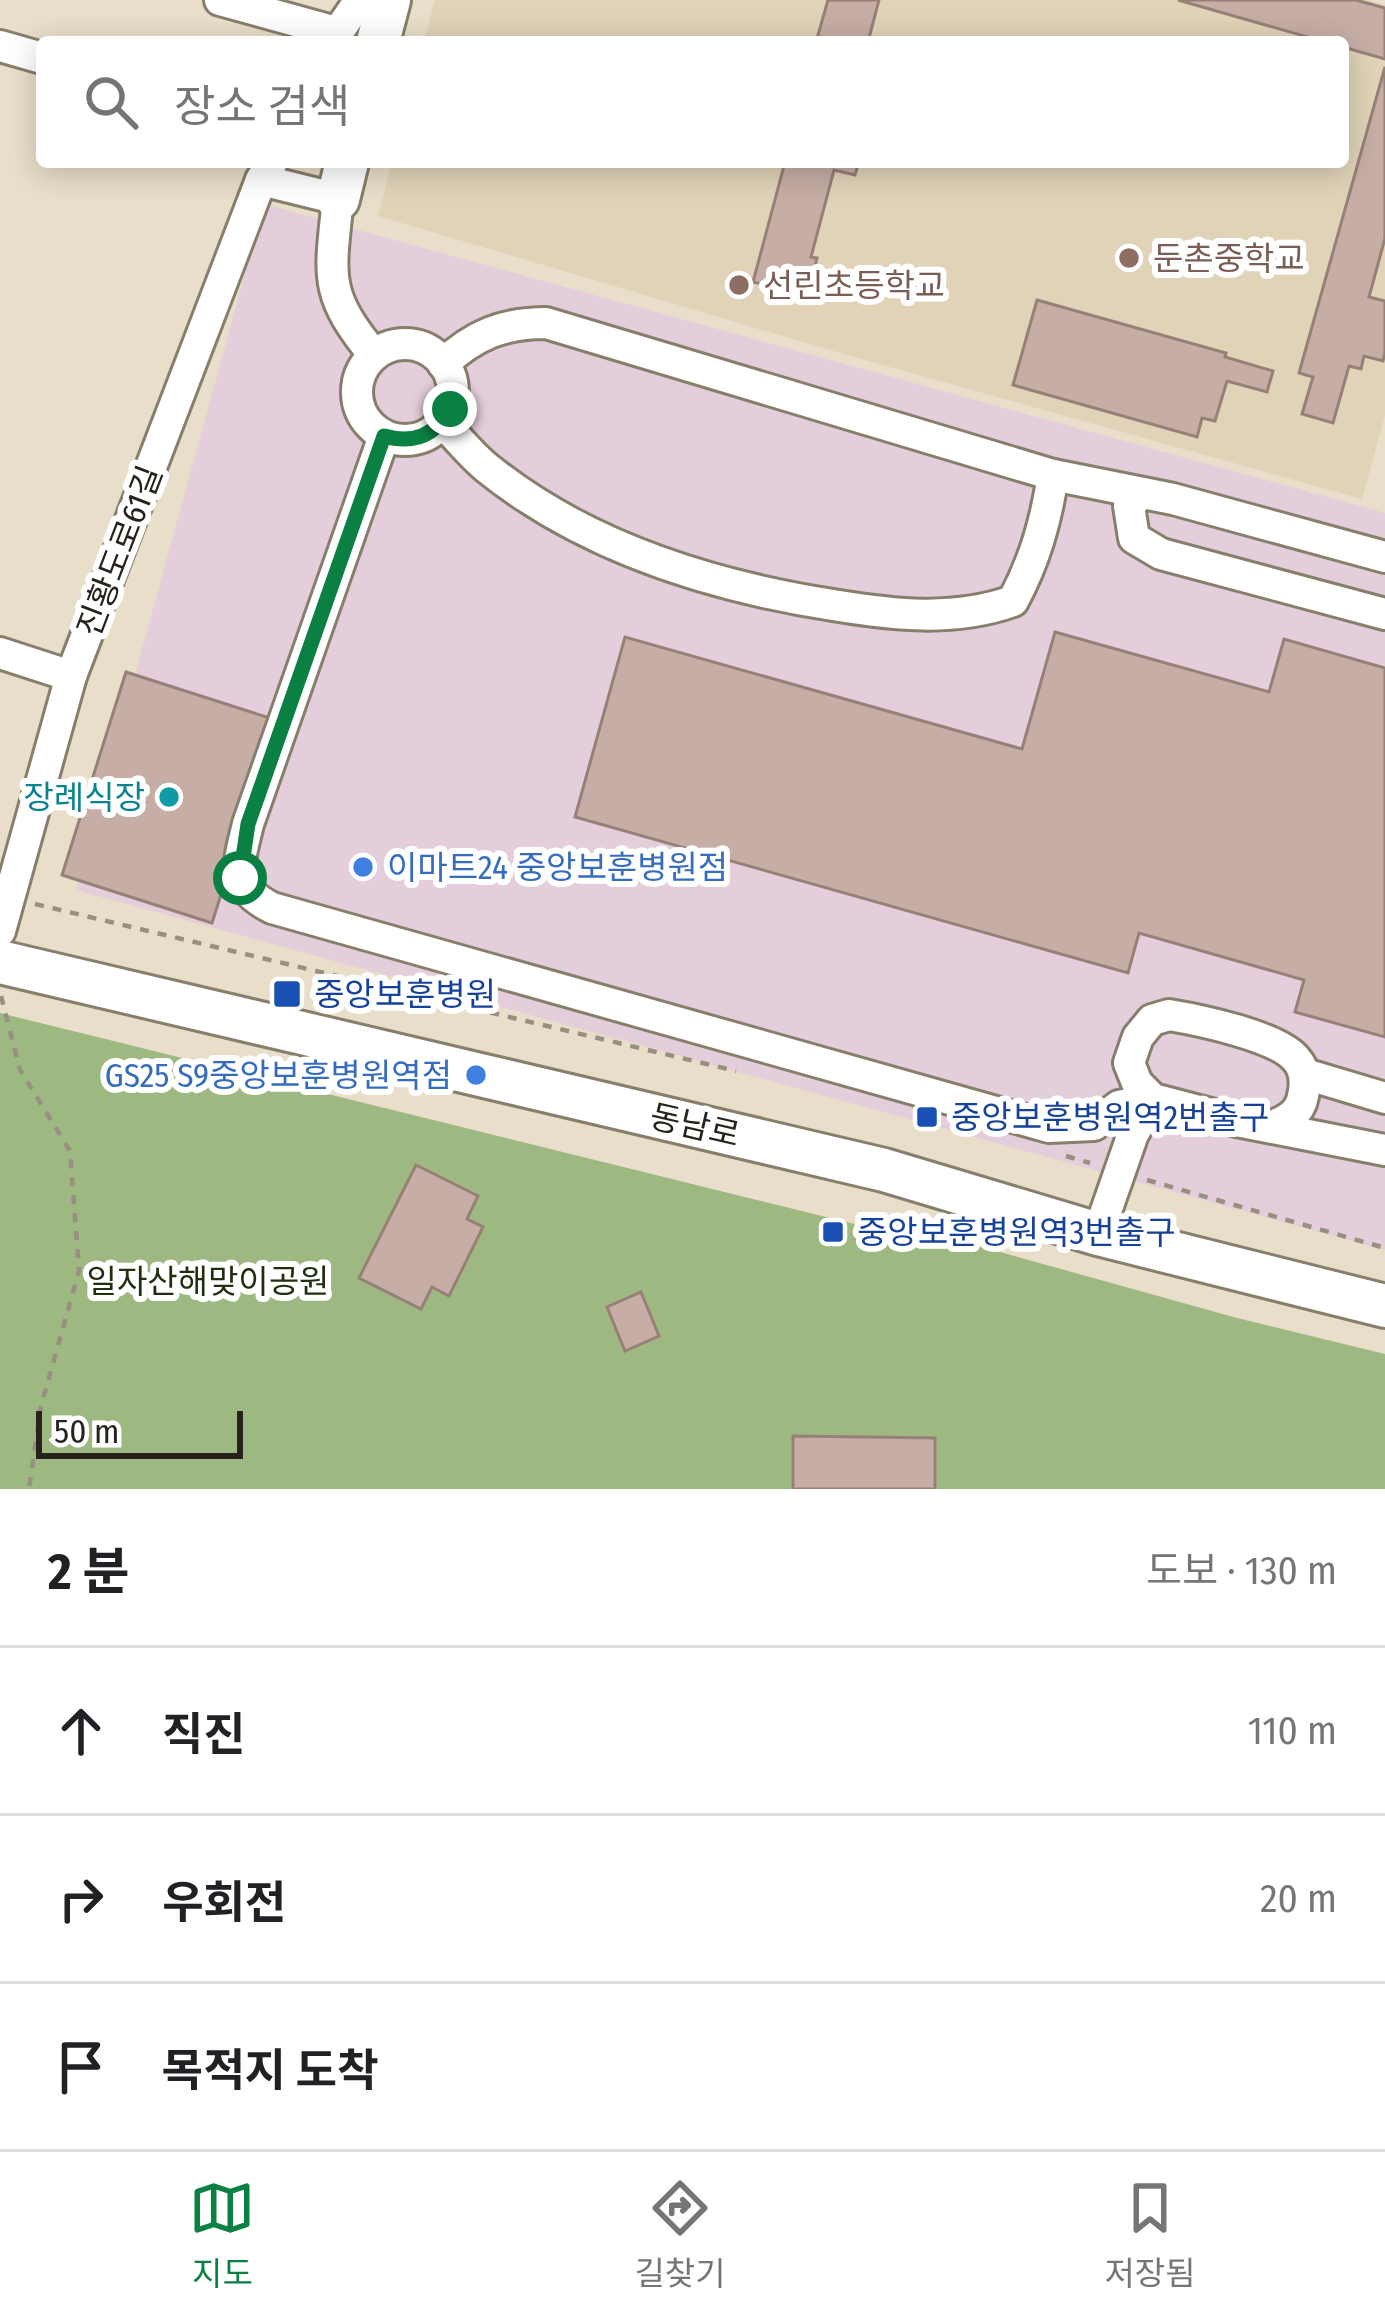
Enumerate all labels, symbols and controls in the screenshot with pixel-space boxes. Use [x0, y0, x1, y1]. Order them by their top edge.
search box [36, 36, 1349, 168]
icon: search [78, 69, 144, 135]
text: 장소 검색 [174, 80, 350, 134]
place label: 둔촌중학교 [1153, 239, 1305, 279]
marker: 둔촌중학교 [1116, 245, 1142, 271]
place label: 선린초등학교 [763, 266, 945, 306]
marker: 선린초등학교 [726, 272, 752, 298]
route end [423, 382, 477, 436]
street label: 진황도로61길 [69, 460, 171, 642]
place label: 장례식장 [24, 778, 145, 818]
marker: 장례식장 [156, 784, 182, 810]
place label: 이마트24 중앙보훈병원점 [387, 848, 728, 888]
route start [213, 851, 267, 905]
marker: 이마트24 중앙보훈병원점 [350, 854, 376, 880]
place label: 중앙보훈병원 [314, 975, 496, 1015]
marker: 중앙보훈병원 [271, 978, 303, 1010]
place label: GS25 S9중앙보훈병원역점 [105, 1056, 452, 1096]
marker: GS25 S9중앙보훈병원역점 [463, 1062, 489, 1088]
street label: 동남로 [646, 1096, 744, 1156]
place label: 중앙보훈병원역2번출구 [951, 1098, 1269, 1138]
marker: 중앙보훈병원역2번출구 [914, 1104, 940, 1130]
place label: 중앙보훈병원역3번출구 [857, 1213, 1175, 1253]
marker: 중앙보훈병원역3번출구 [820, 1219, 846, 1245]
park label: 일자산해맞이공원 [87, 1262, 329, 1302]
scale bar [36, 1405, 243, 1458]
text: 50 m [54, 1412, 119, 1452]
text: 2 분 [48, 1541, 129, 1603]
text: 도보 · 130 m [1146, 1548, 1337, 1594]
icon: ahead [48, 1698, 114, 1764]
text: 직진 [162, 1708, 245, 1762]
text: 110 m [1248, 1708, 1337, 1754]
icon: right [48, 1866, 114, 1932]
text: 우회전 [162, 1876, 286, 1930]
text: 20 m [1260, 1876, 1337, 1922]
icon: arrive [48, 2034, 114, 2100]
text: 목적지 도착 [162, 2044, 378, 2098]
tab: 지도 [189, 2175, 255, 2295]
tab: 길찾기 [634, 2175, 726, 2295]
tab: 저장됨 [1104, 2175, 1196, 2295]

